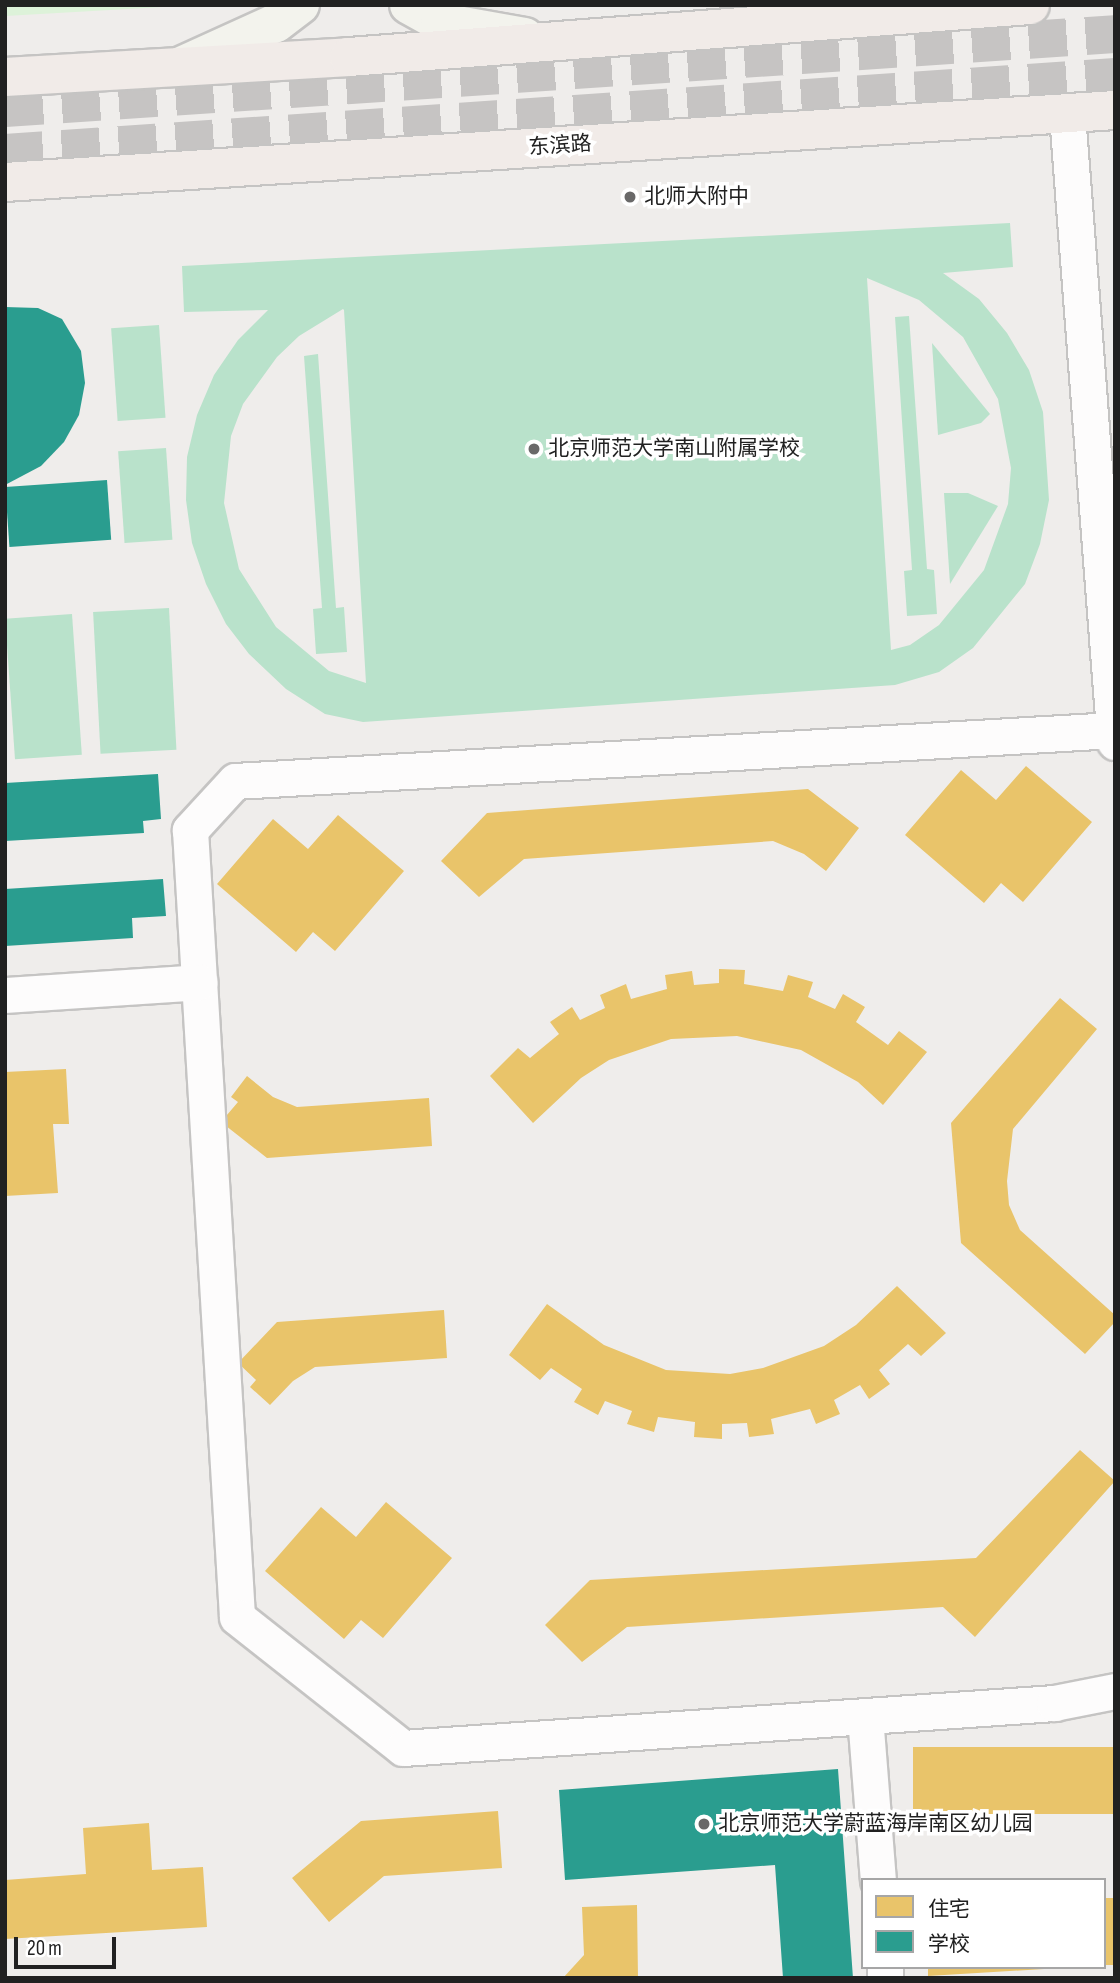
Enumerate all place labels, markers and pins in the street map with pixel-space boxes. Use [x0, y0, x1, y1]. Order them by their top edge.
place label: 北师大附中 [644, 184, 749, 210]
marker: 北师大附中 [622, 189, 638, 205]
place label: 北京师范大学南山附属学校 [548, 436, 800, 462]
marker: 北京师范大学南山附属学校 [526, 441, 542, 457]
place label: 北京师范大学蔚蓝海岸南区幼儿园 [718, 1811, 1033, 1837]
marker: 北京师范大学蔚蓝海岸南区幼儿园 [696, 1816, 712, 1832]

